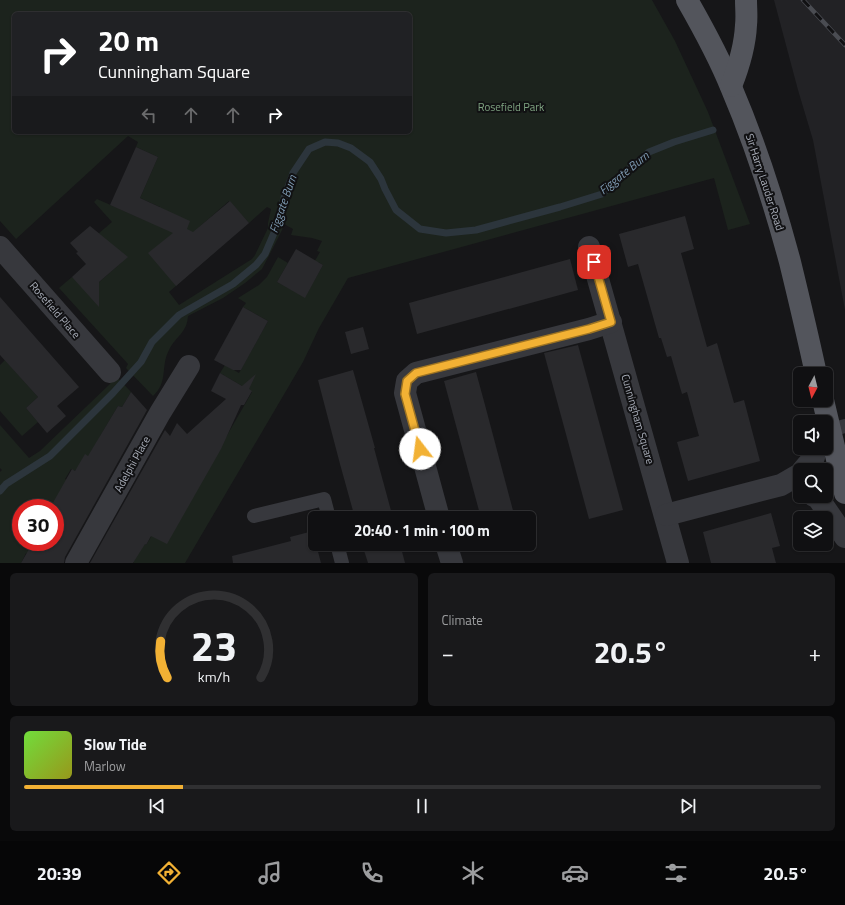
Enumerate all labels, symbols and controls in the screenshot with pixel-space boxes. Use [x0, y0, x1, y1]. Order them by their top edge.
text: 20 m [98, 19, 159, 62]
icon: right [32, 28, 84, 80]
text: Cunningham Square [98, 58, 250, 85]
park label: Rosefield Park [478, 99, 545, 115]
icon: left [138, 104, 160, 126]
icon: ahead [180, 104, 202, 126]
icon: ahead [222, 104, 244, 126]
icon: right [264, 104, 286, 126]
street label: Sir Harry Lauder Road [742, 132, 788, 233]
water label: Figgate Burn [594, 146, 654, 199]
water label: Figgate Burn [264, 171, 302, 235]
pin [577, 245, 611, 279]
icon: arrive [583, 251, 605, 273]
street label: Rosefield Place [26, 278, 84, 342]
north arrow [793, 367, 833, 407]
map controls [793, 367, 833, 551]
street label: Cunningham Square [618, 372, 659, 466]
button: sound [793, 415, 833, 455]
position arrow [399, 428, 441, 470]
street label: Adelphi Place [110, 433, 154, 495]
button: search [793, 463, 833, 503]
speed limit sign: 30 [12, 499, 64, 551]
button: layers [793, 511, 833, 551]
text: 20:40 · 1 min · 100 m [354, 519, 490, 542]
text: Climate [442, 610, 483, 630]
text: 23 [190, 613, 237, 676]
text: 20.5° [594, 629, 669, 675]
text: − [442, 636, 454, 670]
text: + [809, 636, 821, 670]
text: km/h [198, 665, 230, 687]
text: Slow Tide [84, 733, 147, 756]
text: Marlow [84, 756, 126, 776]
icon: previous [146, 795, 168, 817]
icon: pause [411, 795, 433, 817]
icon: next [677, 795, 699, 817]
icon: directions [155, 859, 183, 887]
icon: music [256, 859, 284, 887]
icon: phone [358, 859, 386, 887]
icon: climate [459, 859, 487, 887]
icon: car [561, 859, 589, 887]
icon: filters [662, 859, 690, 887]
text: 20:39 [37, 860, 82, 887]
text: 20.5° [763, 860, 808, 887]

